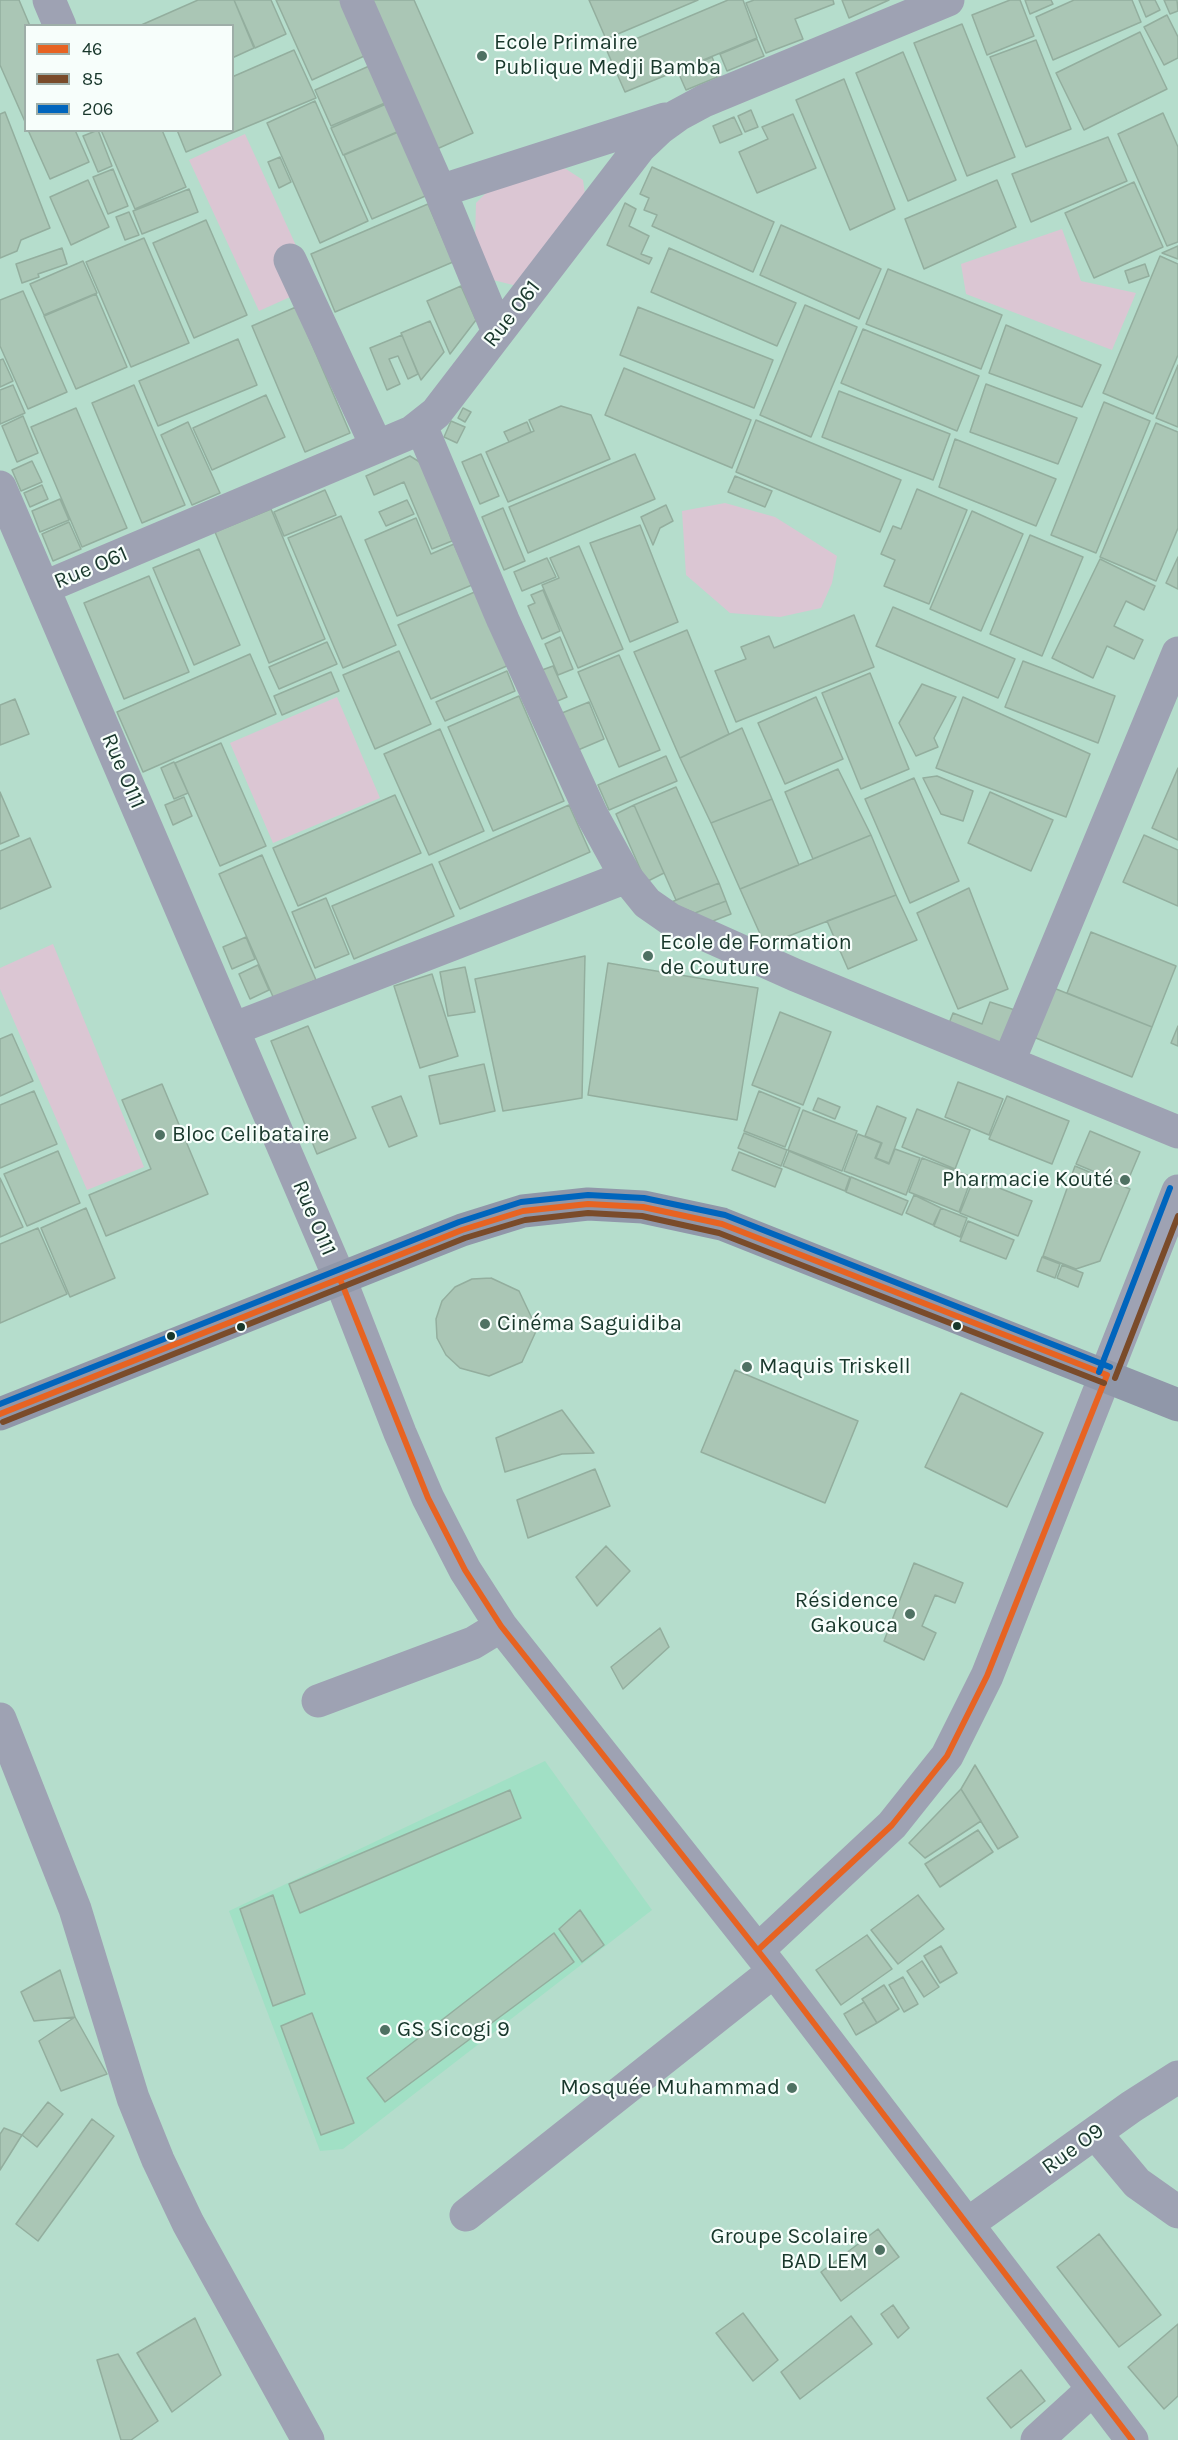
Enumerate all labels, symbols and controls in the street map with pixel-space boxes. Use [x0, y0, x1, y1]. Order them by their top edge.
legend [24, 24, 234, 132]
place label: Ecole Primaire Publique Medji Bamba [494, 30, 721, 82]
text: 46 [82, 38, 102, 60]
marker: Ecole Primaire Publique Medji Bamba [475, 49, 489, 63]
text: 85 [82, 68, 103, 90]
text: 206 [82, 98, 113, 120]
street label: Rue O61 [478, 275, 546, 353]
street label: Rue O61 [50, 541, 132, 595]
street label: Rue O111 [95, 729, 151, 813]
place label: Ecole de Formation de Couture [660, 930, 852, 981]
marker: Ecole de Formation de Couture [641, 949, 655, 963]
place label: Bloc Celibataire [172, 1122, 329, 1148]
marker: Bloc Celibataire [153, 1128, 167, 1142]
place label: Pharmacie Kouté [942, 1167, 1113, 1193]
marker: Pharmacie Kouté [1118, 1173, 1132, 1187]
street label: Rue O111 [286, 1176, 342, 1260]
place label: Cinéma Saguidiba [497, 1311, 682, 1337]
marker: Cinéma Saguidiba [478, 1317, 492, 1331]
unlabelled marker [951, 1320, 963, 1332]
unlabelled marker [235, 1321, 247, 1333]
unlabelled marker [165, 1330, 177, 1342]
place label: Maquis Triskell [759, 1354, 911, 1380]
marker: Maquis Triskell [740, 1360, 754, 1374]
place label: Résidence Gakouca [795, 1588, 898, 1640]
marker: Résidence Gakouca [903, 1607, 917, 1621]
place label: GS Sicogi 9 [397, 2017, 510, 2043]
marker: GS Sicogi 9 [378, 2023, 392, 2037]
place label: Mosquée Muhammad [560, 2075, 780, 2101]
marker: Mosquée Muhammad [785, 2081, 799, 2095]
street label: Rue O9 [1037, 2118, 1109, 2180]
place label: Groupe Scolaire BAD LEM [710, 2224, 868, 2276]
marker: Groupe Scolaire BAD LEM [873, 2243, 887, 2257]

